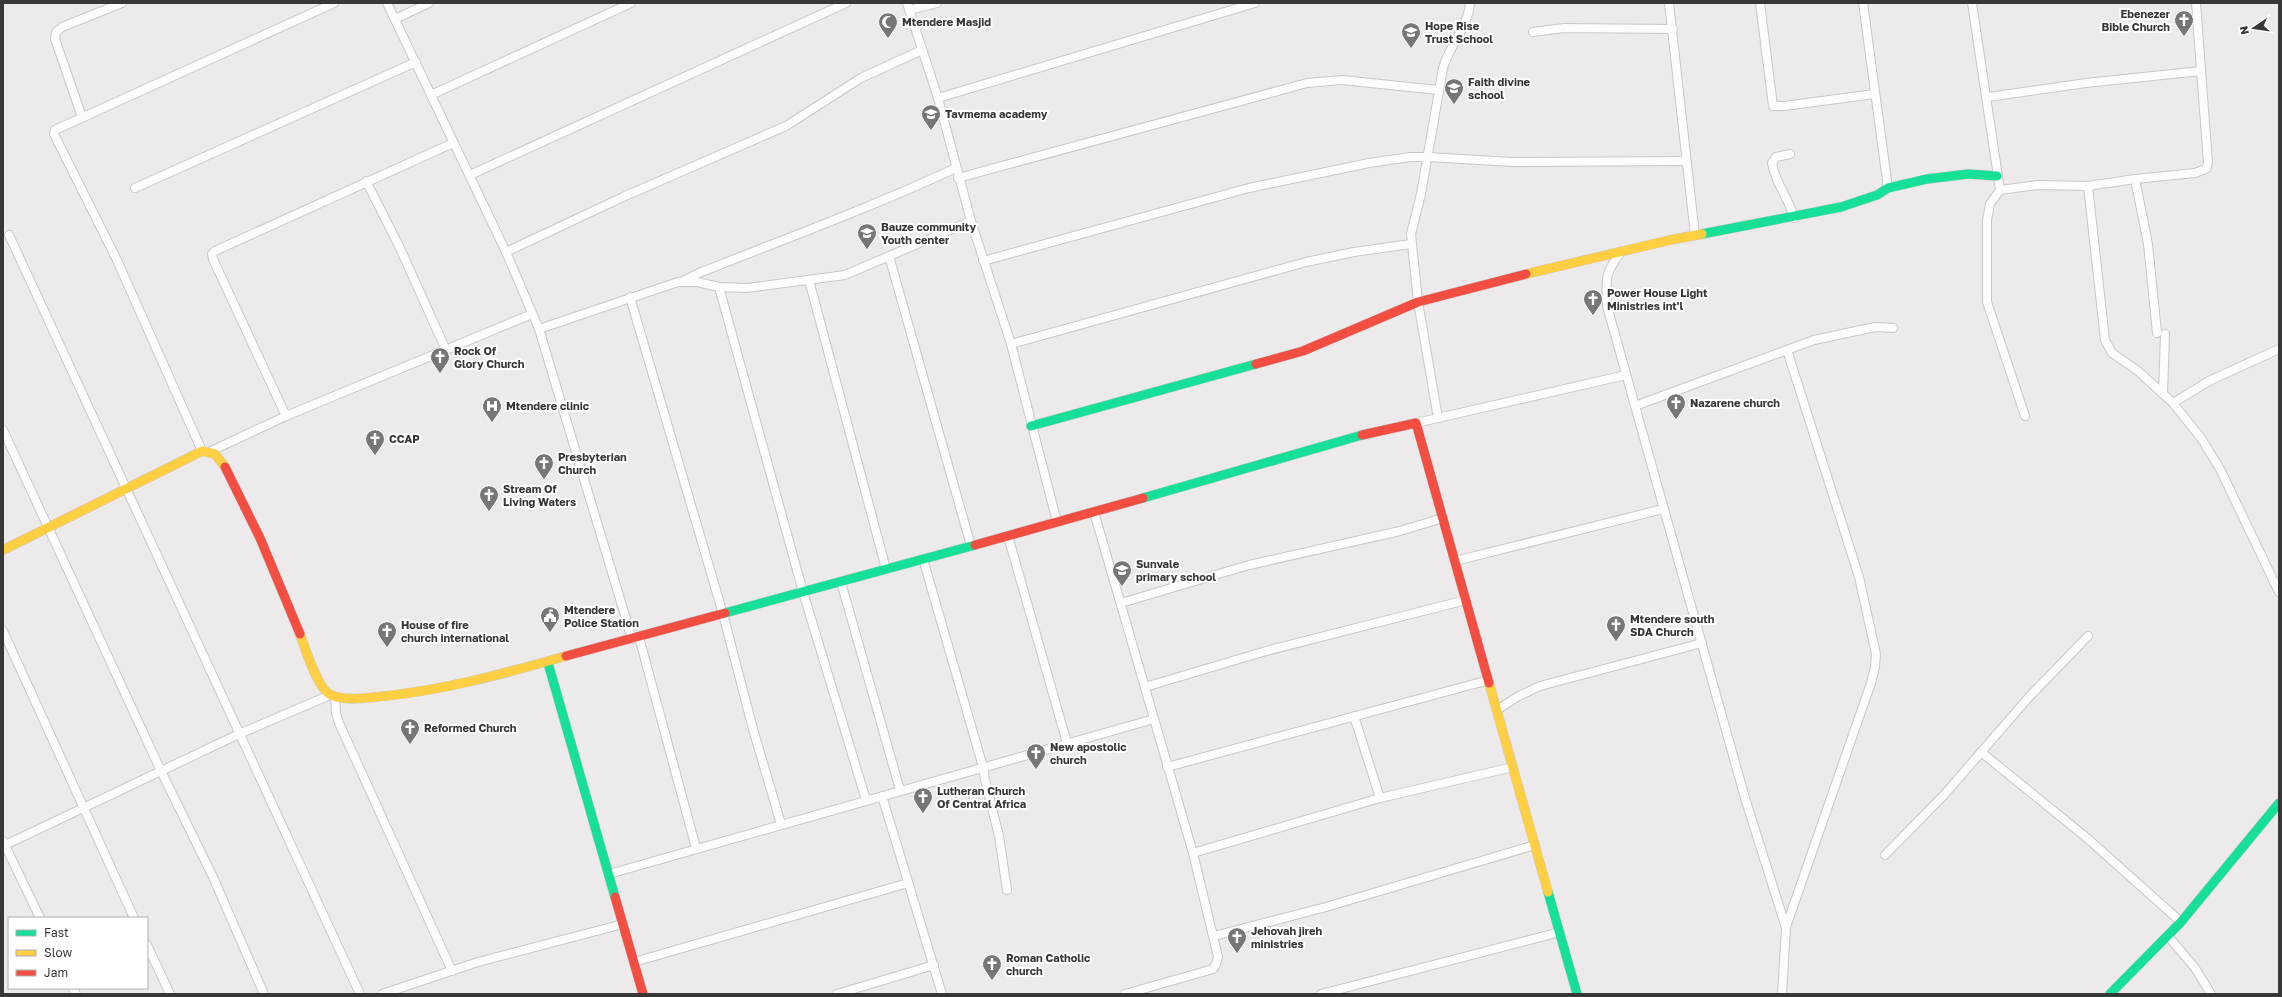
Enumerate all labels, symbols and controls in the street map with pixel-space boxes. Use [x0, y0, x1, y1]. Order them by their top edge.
place label: Ebenezer Bible Church [2101, 7, 2171, 33]
north arrow [2234, 8, 2274, 48]
church icon: Ebenezer Bible Church [2173, 9, 2195, 37]
mosque icon: Mtendere Masjid [877, 11, 899, 39]
place label: Mtendere Masjid [902, 15, 991, 28]
place label: Hope Rise Trust School [1425, 19, 1493, 45]
school or university icon: Hope Rise Trust School [1400, 21, 1422, 49]
text: N [2236, 25, 2251, 36]
place label: Faith divine school [1468, 75, 1531, 101]
school or university icon: Faith divine school [1443, 77, 1465, 105]
school or university icon: Tavmema academy [920, 103, 942, 131]
place label: Tavmema academy [945, 107, 1048, 120]
place label: Bauze community Youth center [881, 220, 976, 246]
school or university icon: Bauze community Youth center [856, 222, 878, 250]
place label: Power House Light Ministries int'l [1607, 286, 1708, 312]
church icon: Power House Light Ministries int'l [1582, 288, 1604, 316]
place label: Rock Of Glory Church [454, 344, 525, 370]
church icon: Rock Of Glory Church [429, 346, 451, 374]
church icon: Nazarene church [1665, 392, 1687, 420]
hospital icon: Mtendere clinic [481, 395, 503, 423]
place label: Nazarene church [1690, 396, 1780, 409]
place label: Mtendere clinic [506, 399, 590, 412]
church icon: CCAP [364, 428, 386, 456]
place label: CCAP [389, 432, 420, 445]
place label: Presbyterian Church [558, 450, 627, 476]
church icon: Presbyterian Church [533, 452, 555, 480]
place label: Stream Of Living Waters [503, 482, 576, 508]
church icon: Stream Of Living Waters [478, 484, 500, 512]
place label: Sunvale primary school [1136, 557, 1216, 583]
school or university icon: Sunvale primary school [1111, 559, 1133, 587]
place label: Mtendere Police Station [564, 603, 639, 629]
public building icon: Mtendere Police Station [539, 605, 561, 633]
place label: Mtendere south SDA Church [1630, 612, 1715, 638]
church icon: Mtendere south SDA Church [1605, 614, 1627, 642]
place label: House of fire church international [401, 618, 509, 644]
church icon: House of fire church international [376, 620, 398, 648]
church icon: Reformed Church [399, 717, 421, 745]
place label: Reformed Church [424, 721, 517, 734]
place label: New apostolic church [1050, 740, 1127, 766]
church icon: New apostolic church [1025, 742, 1047, 770]
place label: Lutheran Church Of Central Africa [937, 784, 1026, 810]
church icon: Lutheran Church Of Central Africa [912, 786, 934, 814]
legend [8, 917, 148, 989]
place label: Jehovah jireh ministries [1251, 924, 1322, 950]
text: Fast [44, 925, 69, 940]
church icon: Jehovah jireh ministries [1226, 926, 1248, 954]
text: Slow [44, 945, 72, 960]
place label: Roman Catholic church [1006, 951, 1091, 977]
church icon: Roman Catholic church [981, 953, 1003, 981]
text: Jam [44, 965, 68, 980]

